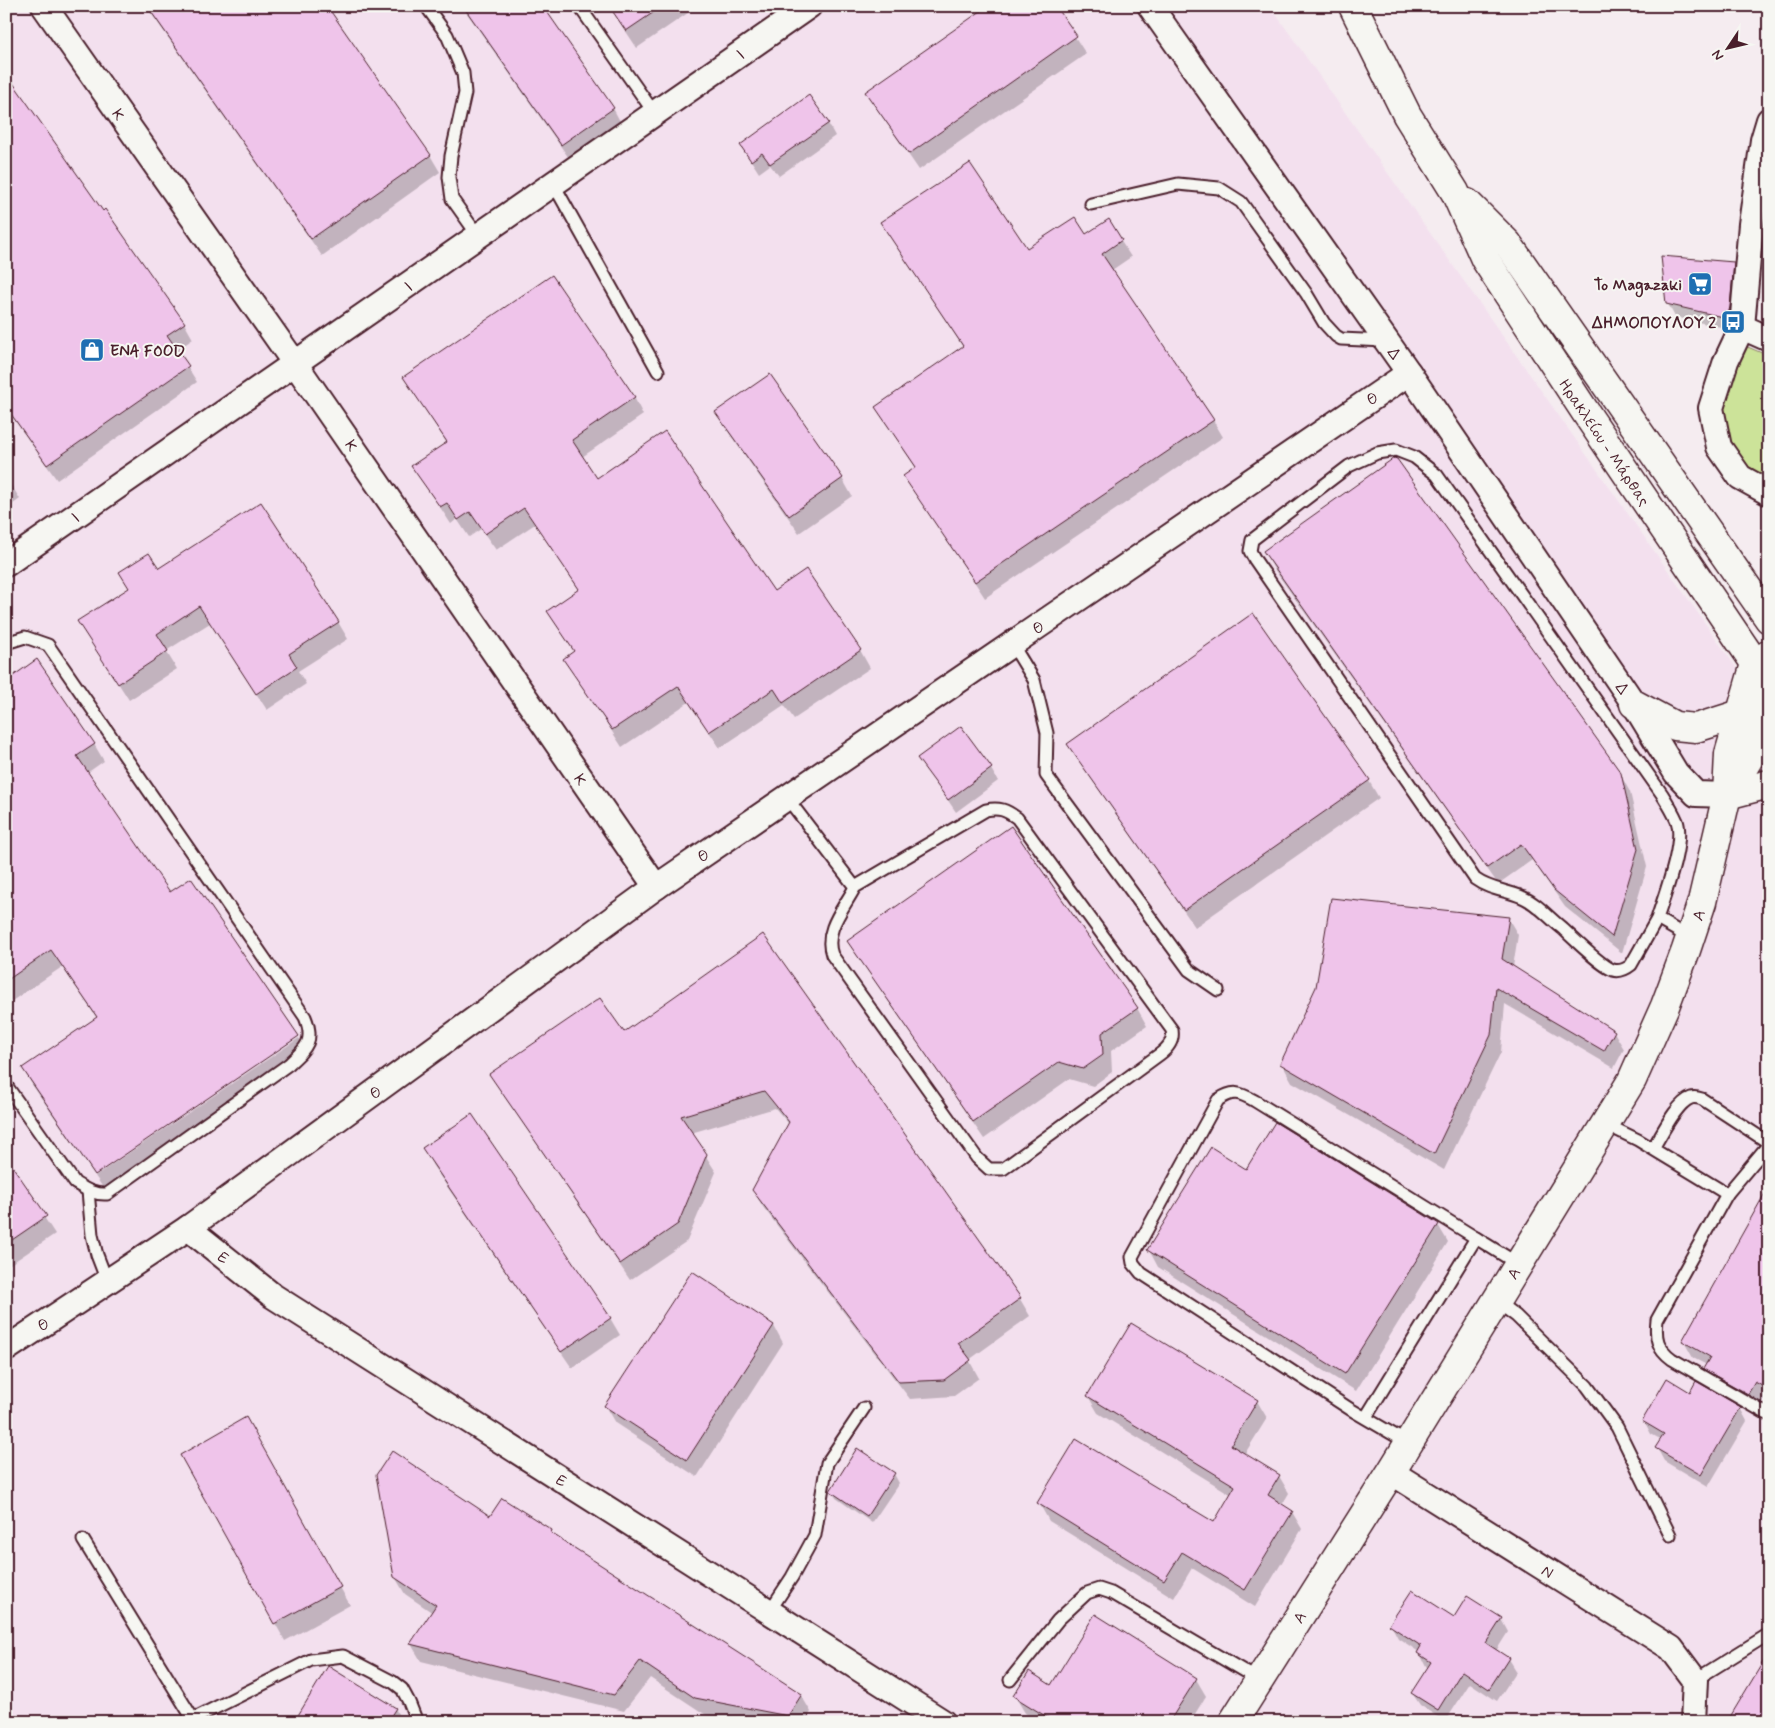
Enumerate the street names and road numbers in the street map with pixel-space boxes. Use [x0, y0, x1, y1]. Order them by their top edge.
street label: Ι [733, 45, 749, 65]
street label: Κ [106, 105, 129, 125]
street label: Ι [401, 277, 417, 297]
street label: Δ [1382, 343, 1406, 364]
street label: Ηρακλείου - Μάρθας [1553, 375, 1654, 511]
street label: Θ [1362, 388, 1383, 411]
street label: Κ [339, 436, 362, 456]
street label: Ι [68, 508, 84, 528]
street label: Θ [1028, 617, 1049, 640]
street label: Δ [1610, 678, 1634, 699]
street label: Κ [568, 770, 591, 790]
street label: Θ [693, 845, 714, 868]
street label: Α [1688, 907, 1711, 924]
street label: Θ [365, 1082, 386, 1105]
street label: Ε [213, 1247, 233, 1269]
street label: Α [1503, 1264, 1526, 1284]
street label: Θ [33, 1314, 54, 1337]
street label: Ε [552, 1470, 571, 1493]
street label: Ν [1537, 1561, 1557, 1584]
street label: Α [1289, 1608, 1312, 1628]

